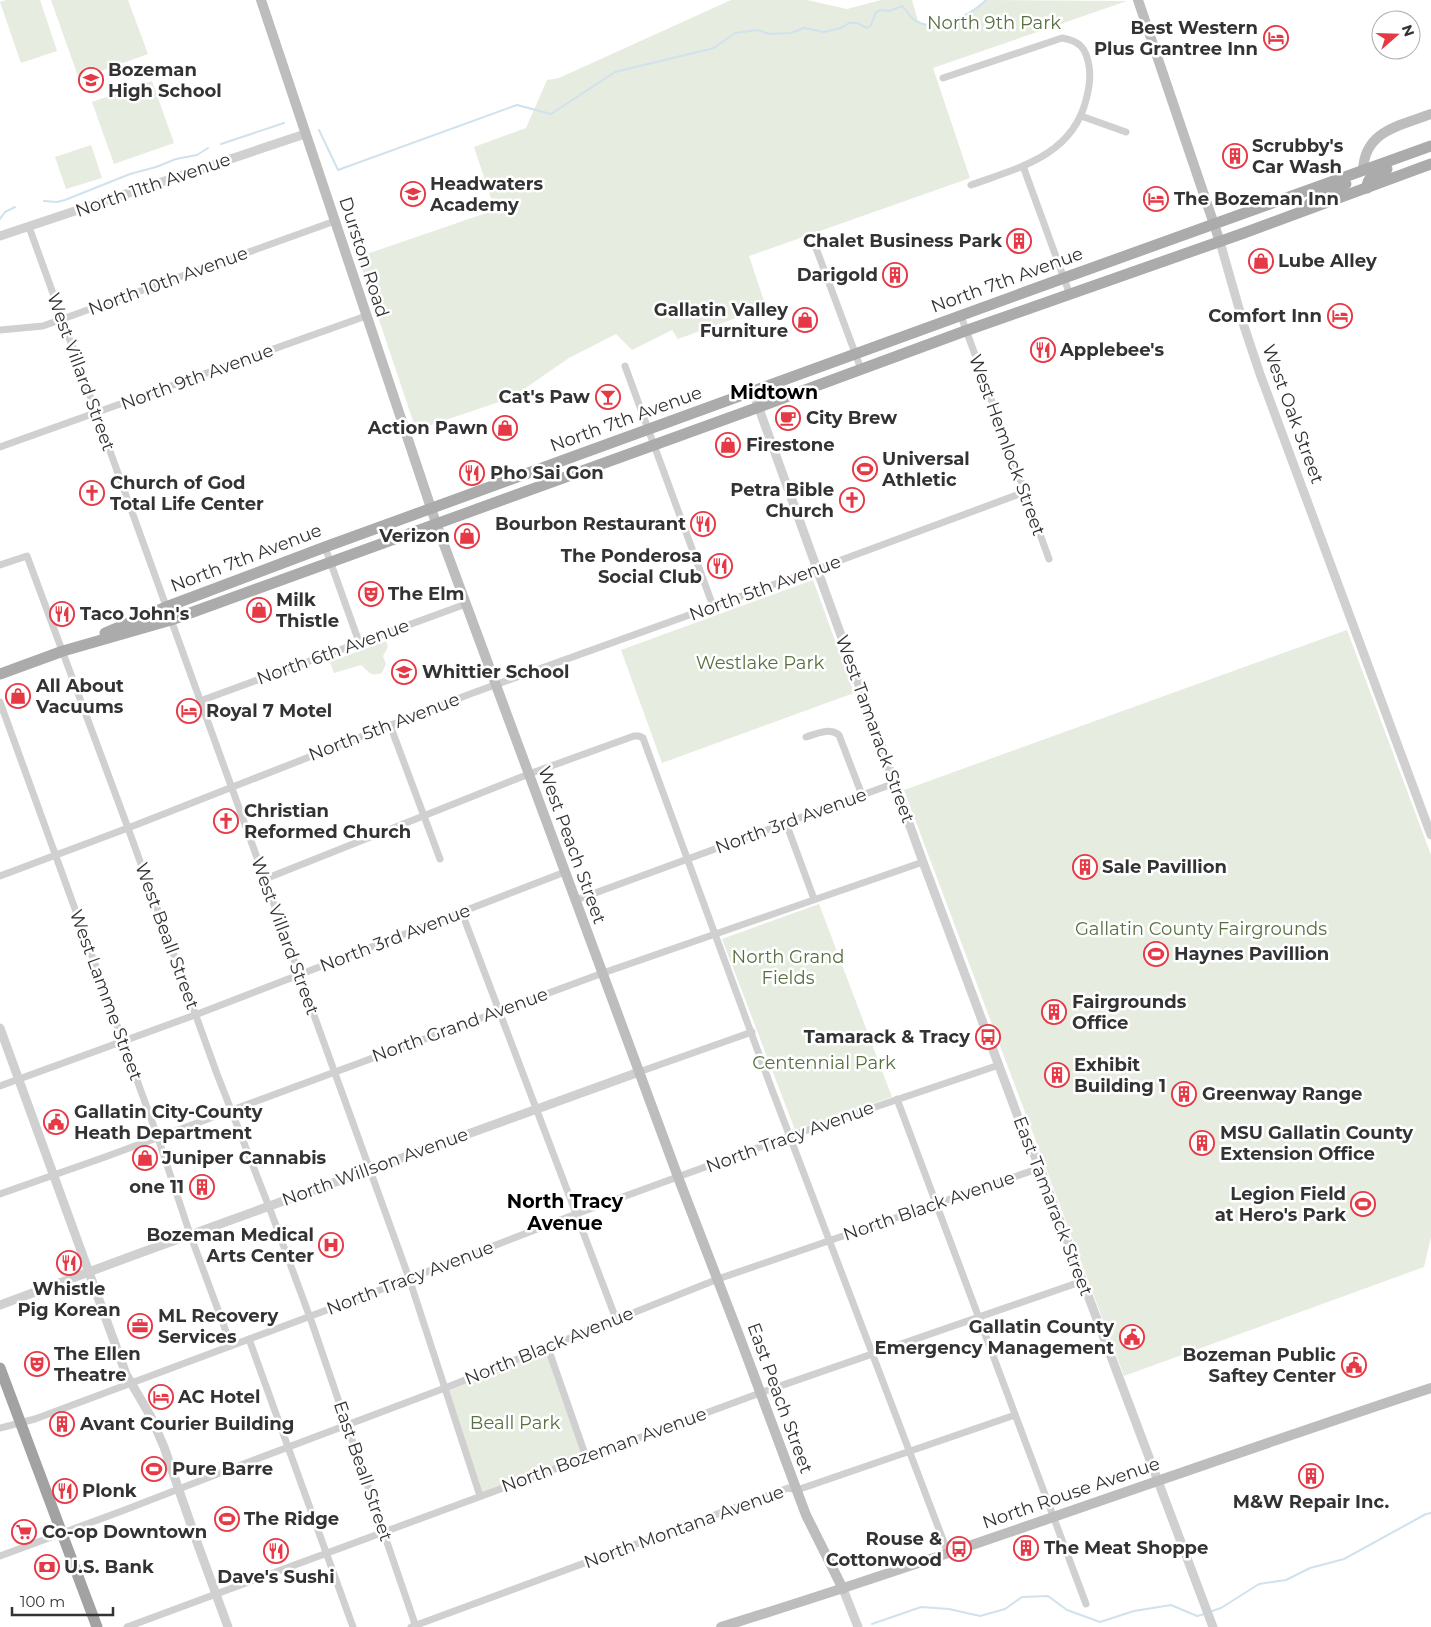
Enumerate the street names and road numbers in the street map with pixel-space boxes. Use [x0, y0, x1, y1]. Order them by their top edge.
street label: North 11th Avenue [72, 148, 234, 222]
street label: Durston Road [334, 194, 394, 320]
street label: North 10th Avenue [85, 242, 251, 320]
street label: North 7th Avenue [928, 242, 1086, 318]
street label: West Villard Street [42, 290, 120, 454]
street label: North 9th Avenue [118, 339, 276, 415]
street label: West Oak Street [1258, 341, 1328, 487]
street label: West Hemlock Street [964, 351, 1050, 539]
street label: North 7th Avenue [547, 381, 705, 457]
street label: North 7th Avenue [167, 519, 325, 597]
street label: North 5th Avenue [686, 550, 844, 626]
street label: North 6th Avenue [254, 614, 412, 690]
street label: West Tamarack Street [831, 632, 919, 826]
street label: North 5th Avenue [305, 688, 463, 766]
street label: West Peach Street [533, 763, 611, 927]
street label: North 3rd Avenue [712, 783, 870, 859]
street label: West Villard Street [246, 854, 324, 1018]
street label: West Beall Street [130, 860, 204, 1012]
street label: North 3rd Avenue [317, 899, 474, 977]
street label: West Lamme Street [65, 907, 147, 1083]
street label: North Grand Avenue [369, 983, 551, 1067]
street label: North Tracy Avenue [703, 1096, 877, 1178]
street label: East Tamarack Street [1009, 1113, 1097, 1299]
street label: North Willson Avenue [279, 1123, 471, 1211]
street label: North Black Avenue [840, 1166, 1018, 1246]
street label: North Tracy Avenue [323, 1236, 497, 1320]
street label: North Black Avenue [461, 1302, 637, 1390]
street label: East Peach Street [743, 1320, 817, 1476]
street label: East Beall Street [329, 1398, 397, 1544]
street label: North Bozeman Avenue [498, 1403, 710, 1497]
street label: North Rouse Avenue [979, 1452, 1163, 1534]
street label: North Montana Avenue [581, 1480, 787, 1573]

